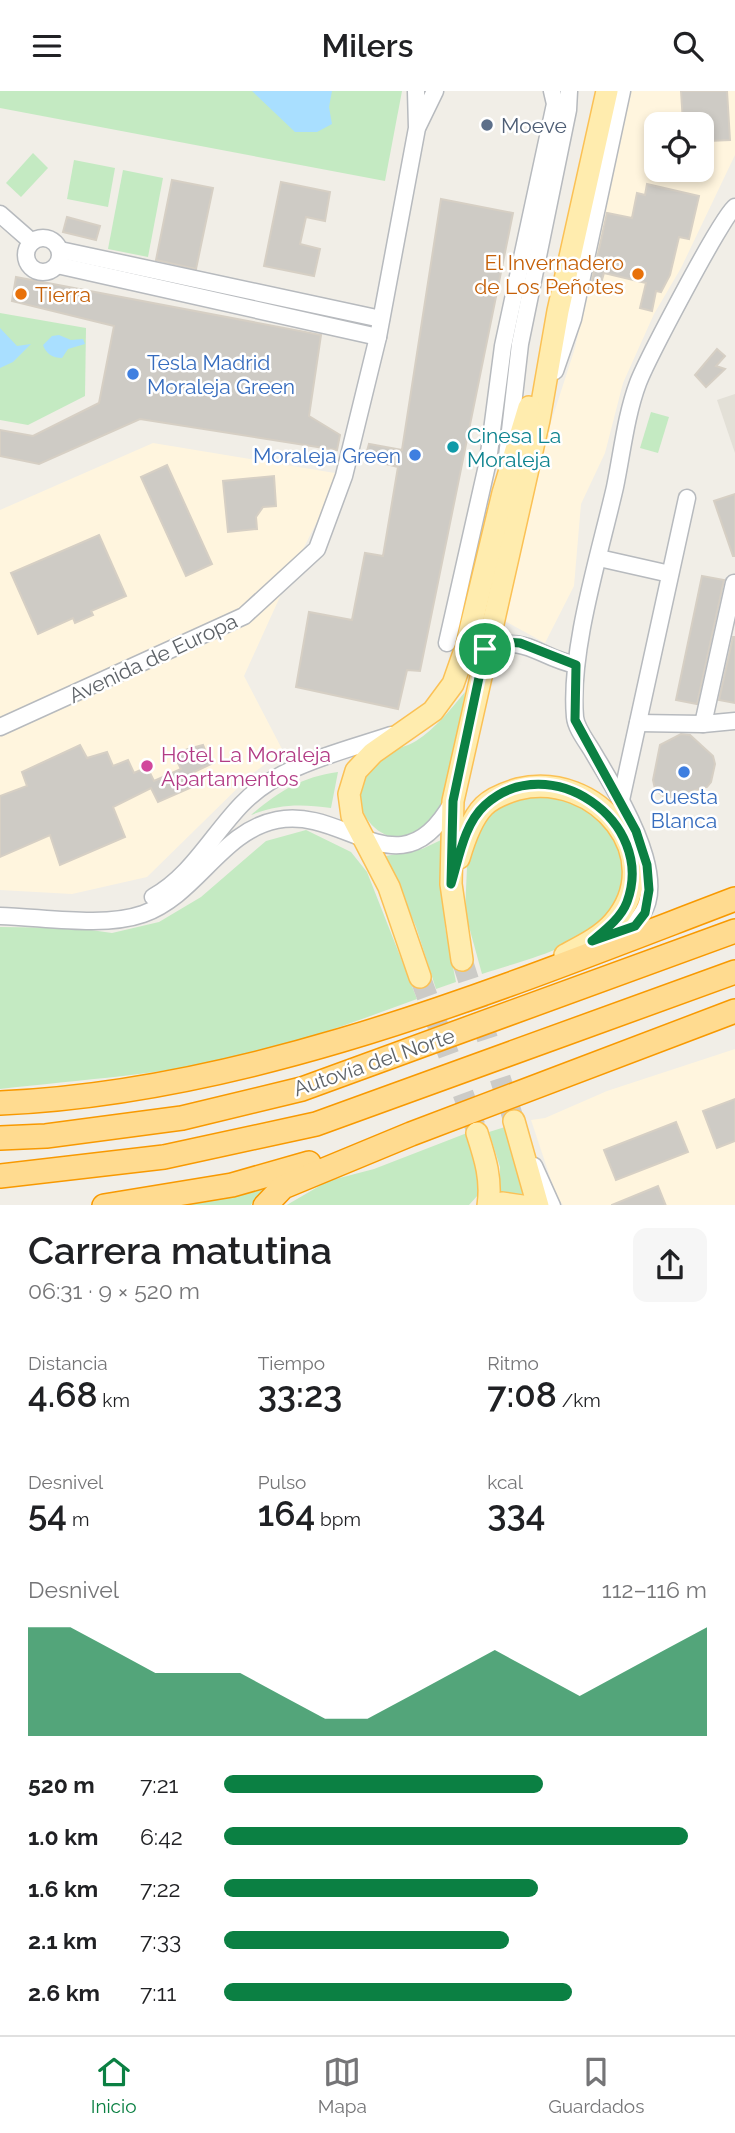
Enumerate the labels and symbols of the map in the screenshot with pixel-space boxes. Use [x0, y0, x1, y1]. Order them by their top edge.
place label: Moeve [501, 113, 567, 138]
marker: Moeve [479, 117, 495, 133]
place label: El Invernadero de Los Peñotes [474, 250, 624, 299]
marker: El Invernadero de Los Peñotes [630, 266, 646, 282]
place label: Tierra [35, 282, 91, 307]
marker: Tierra [13, 286, 29, 302]
place label: Tesla Madrid Moraleja Green [147, 350, 295, 399]
marker: Tesla Madrid Moraleja Green [125, 366, 141, 382]
place label: Cinesa La Moraleja [467, 423, 561, 472]
marker: Cinesa La Moraleja [445, 439, 461, 455]
place label: Moraleja Green [253, 443, 401, 468]
marker: Moraleja Green [407, 447, 423, 463]
street label: Avenida de Europa [65, 608, 241, 708]
pin [455, 619, 515, 679]
place label: Hotel La Moraleja Apartamentos [161, 742, 331, 791]
marker: Hotel La Moraleja Apartamentos [139, 758, 155, 774]
marker: Cuesta Blanca [676, 764, 692, 780]
place label: Cuesta Blanca [650, 784, 718, 833]
street label: Autovía del Norte [290, 1023, 458, 1101]

